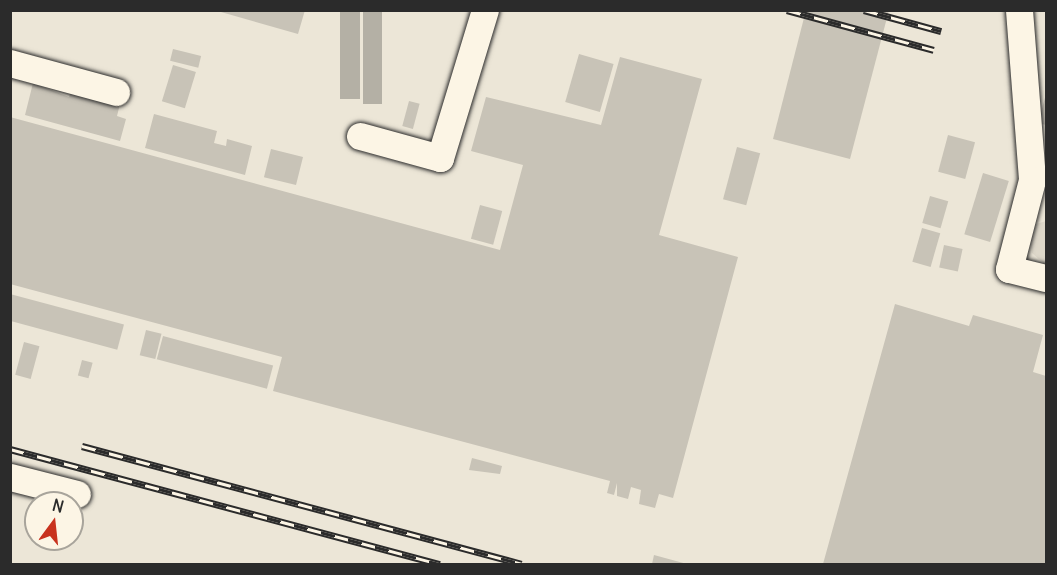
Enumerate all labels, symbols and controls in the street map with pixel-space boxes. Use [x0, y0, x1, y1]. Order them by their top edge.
north arrow [24, 491, 84, 551]
text: N [50, 494, 66, 517]

